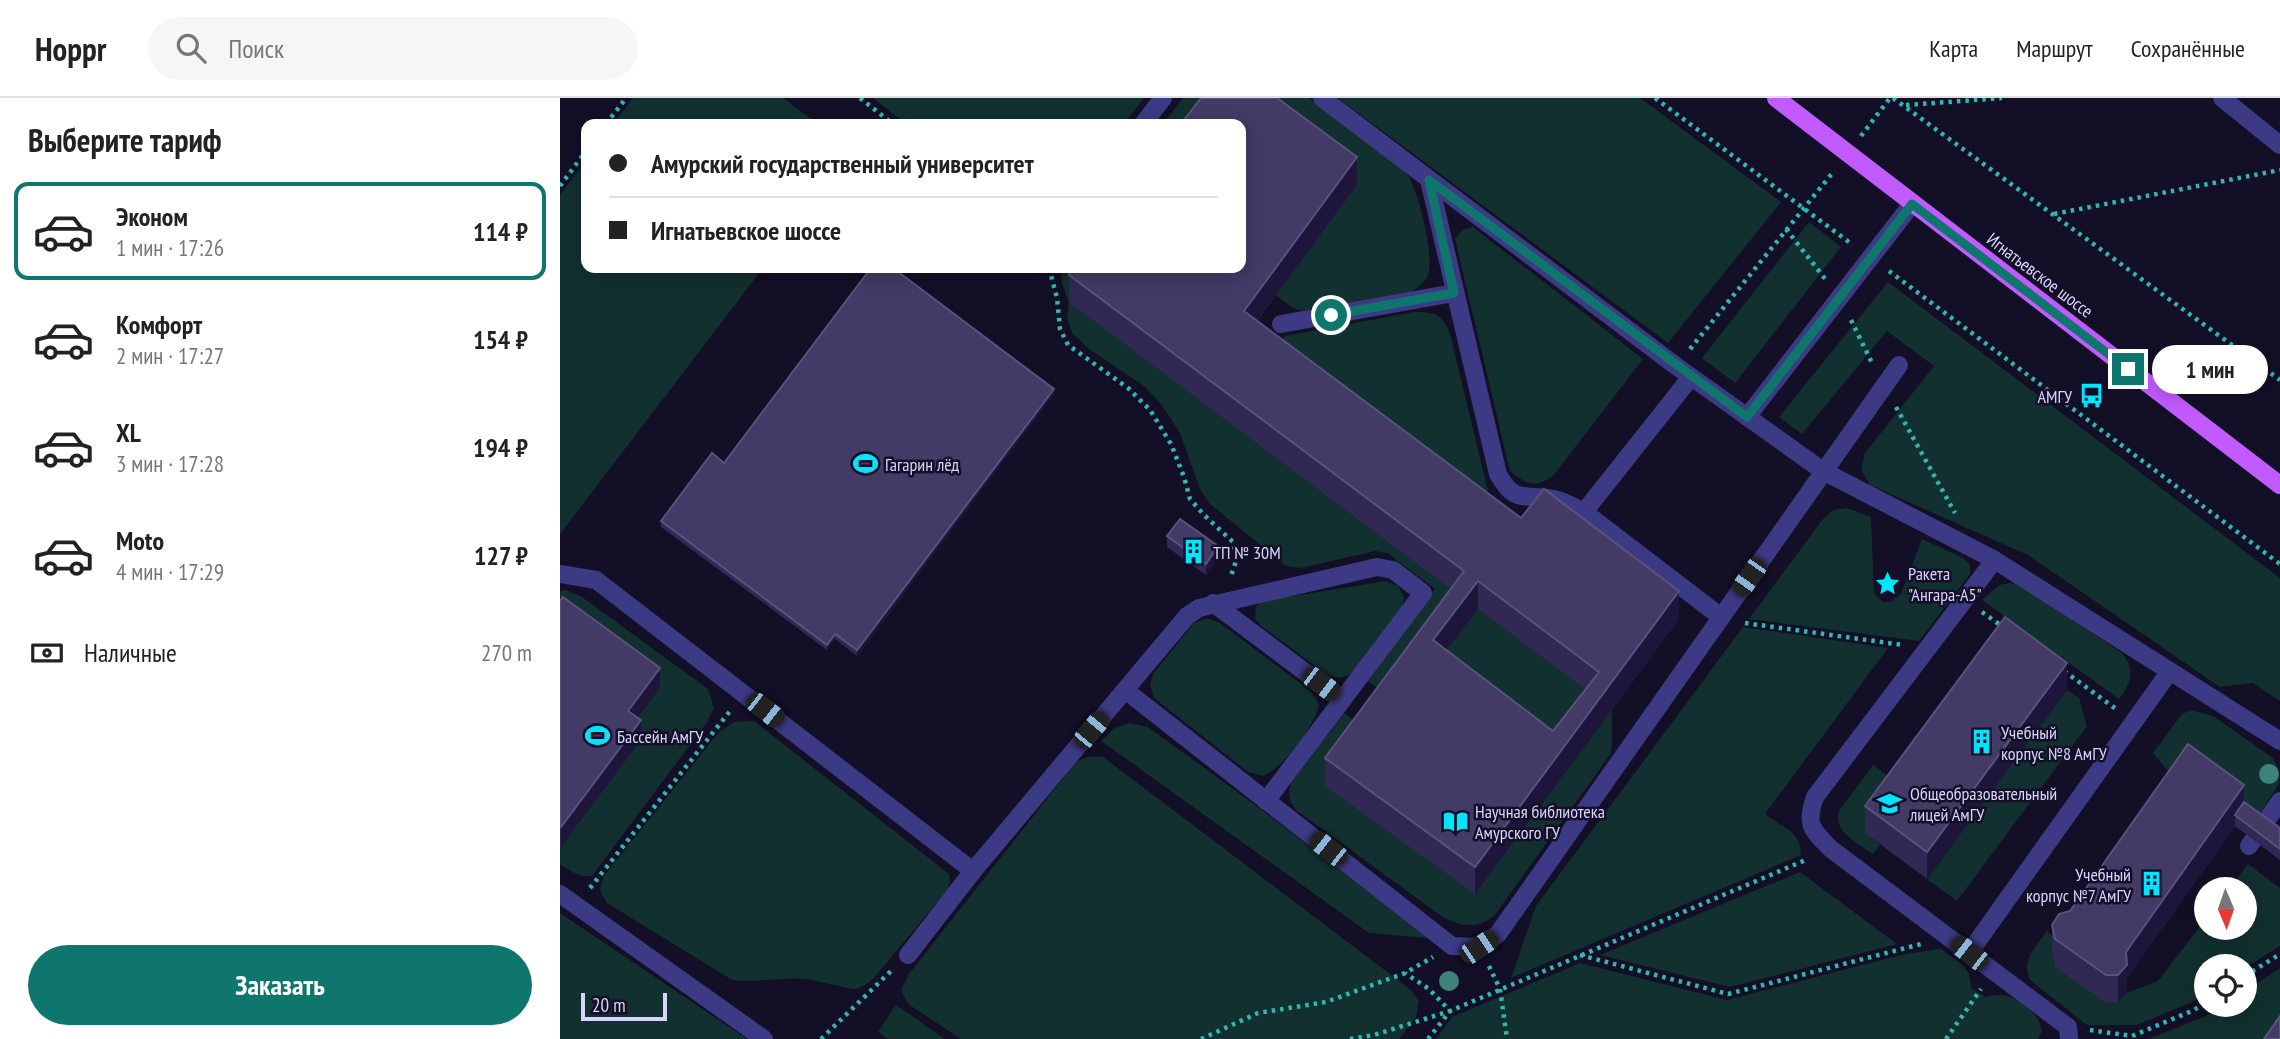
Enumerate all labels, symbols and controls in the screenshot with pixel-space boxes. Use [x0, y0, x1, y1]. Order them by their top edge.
search box [148, 17, 638, 80]
text: Hoppr [35, 27, 106, 70]
icon: search [172, 29, 210, 67]
text: Поиск [228, 32, 284, 65]
text: Карта [1929, 33, 1978, 64]
text: Маршрут [2016, 33, 2093, 64]
text: Сохранённые [2131, 33, 2245, 64]
text: Выберите тариф [28, 119, 222, 161]
text: Амурский государственный университет [651, 147, 1034, 180]
icon: car [32, 200, 95, 263]
text: Эконом [116, 200, 188, 233]
text: Игнатьевское шоссе [651, 214, 841, 247]
text: 114 ₽ [473, 215, 528, 248]
street label: Игнатьевское шоссе [1982, 227, 2098, 323]
text: 1 мин · 17:26 [116, 233, 224, 262]
route start [1315, 299, 1347, 331]
icon: car [32, 308, 95, 371]
text: Комфорт [116, 308, 202, 341]
text: 154 ₽ [473, 323, 528, 356]
text: 2 мин · 17:27 [116, 341, 224, 370]
callout: 1 мин [2152, 344, 2268, 394]
route end [2112, 353, 2144, 385]
text: 1 мин [2185, 355, 2235, 384]
bus stop icon: АМГУ [2078, 382, 2106, 410]
place label: АМГУ [2037, 385, 2073, 408]
icon: car [32, 416, 95, 479]
text: XL [116, 416, 141, 449]
text: 194 ₽ [473, 431, 528, 464]
text: 3 мин · 17:28 [116, 449, 224, 478]
sports icon: Гагарин лёд [851, 450, 879, 478]
place label: Гагарин лёд [885, 453, 959, 476]
icon: car [32, 524, 95, 587]
text: Moto [116, 524, 164, 557]
building icon: ТП № 30М [1179, 538, 1207, 566]
text: 127 ₽ [474, 539, 528, 572]
place label: ТП № 30М [1213, 541, 1281, 564]
car [1729, 554, 1770, 600]
text: 4 мин · 17:29 [116, 557, 224, 586]
place label: Ракета "Ангара-А5" [1908, 562, 1982, 606]
place icon: Ракета "Ангара-А5" [1874, 569, 1902, 597]
icon: cash [28, 634, 66, 672]
text: Наличные [84, 636, 177, 669]
text: 270 m [481, 638, 532, 667]
car [1298, 663, 1345, 705]
car [742, 689, 789, 731]
car [1070, 707, 1113, 753]
place label: Учебный корпус №8 АмГУ [2001, 721, 2108, 765]
sports icon: Бассейн АмГУ [583, 722, 611, 750]
place label: Бассейн АмГУ [617, 725, 704, 748]
building icon: Учебный корпус №8 АмГУ [1967, 728, 1995, 756]
place label: Общеобразовательный лицей АмГУ [1909, 782, 2057, 826]
school or university icon: Общеобразовательный лицей АмГУ [1876, 789, 1904, 817]
place label: Научная библиотека Амурского ГУ [1475, 800, 1605, 844]
library icon: Научная библиотека Амурского ГУ [1441, 807, 1469, 835]
car [1305, 828, 1352, 870]
place label: Учебный корпус №7 АмГУ [2026, 863, 2132, 907]
building icon: Учебный корпус №7 АмГУ [2137, 870, 2165, 898]
north arrow [2194, 877, 2258, 940]
map controls [2194, 877, 2257, 1017]
car [1456, 927, 1503, 967]
car [1946, 932, 1993, 974]
button: Заказать [28, 945, 532, 1025]
button: locate [2194, 954, 2257, 1017]
scale bar [581, 990, 667, 1022]
text: 20 m [592, 993, 626, 1017]

